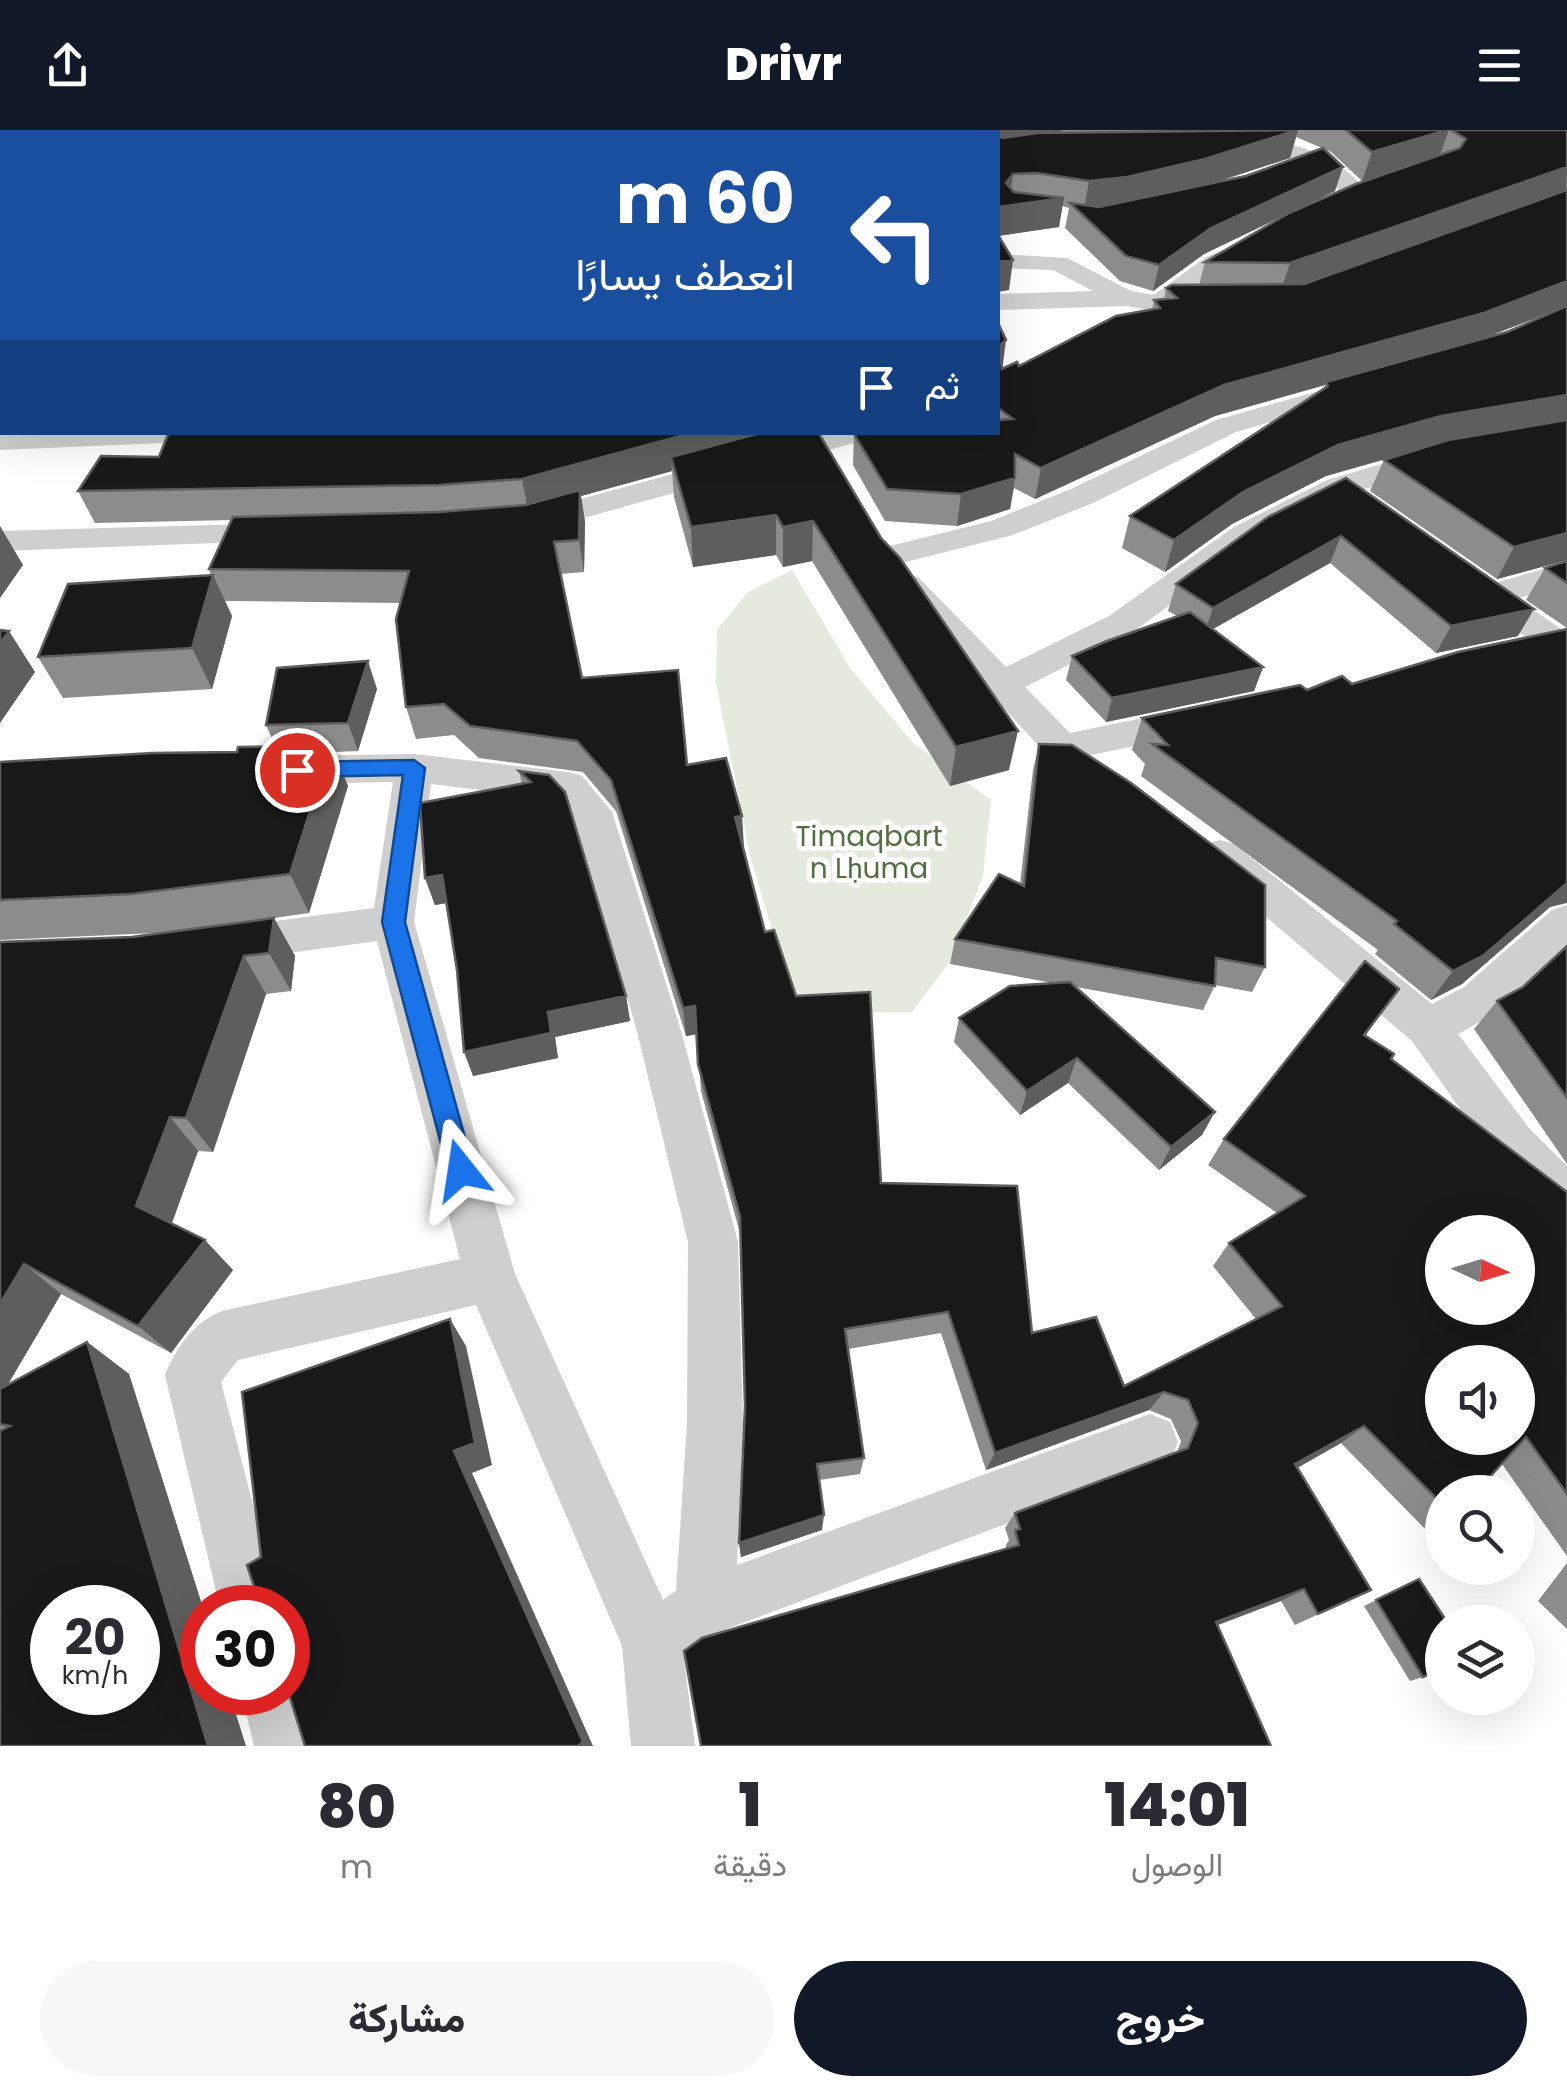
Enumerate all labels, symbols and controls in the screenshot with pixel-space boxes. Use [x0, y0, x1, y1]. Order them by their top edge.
text: Drivr [725, 33, 842, 96]
icon: share [40, 38, 95, 93]
icon: menu [1472, 38, 1527, 93]
text: 60 m [616, 149, 795, 248]
icon: left [830, 170, 960, 300]
text: انعطف يسارًا [575, 243, 795, 306]
text: ثم [924, 359, 960, 412]
icon: arrive [849, 360, 904, 415]
pin [255, 728, 340, 813]
icon: arrive [270, 743, 325, 798]
park label: Timaqbart n Lḥuma [795, 817, 943, 888]
position arrow [409, 1118, 513, 1222]
north arrow [1425, 1215, 1535, 1325]
map controls [1425, 1215, 1535, 1715]
button: sound [1425, 1345, 1535, 1455]
button: search [1425, 1475, 1535, 1585]
speed limit sign: 30 [180, 1585, 310, 1715]
text: 20 [64, 1602, 126, 1673]
button: layers [1425, 1605, 1535, 1715]
text: km/h [62, 1658, 128, 1693]
text: 1 [738, 1763, 762, 1847]
text: 14:01 [1104, 1763, 1250, 1847]
text: 80 [317, 1765, 396, 1849]
text: دقيقة [713, 1842, 787, 1887]
text: الوصول [1131, 1842, 1223, 1887]
text: m [340, 1844, 373, 1889]
button: مشاركة [40, 1961, 774, 2076]
button: خروج [794, 1961, 1527, 2076]

